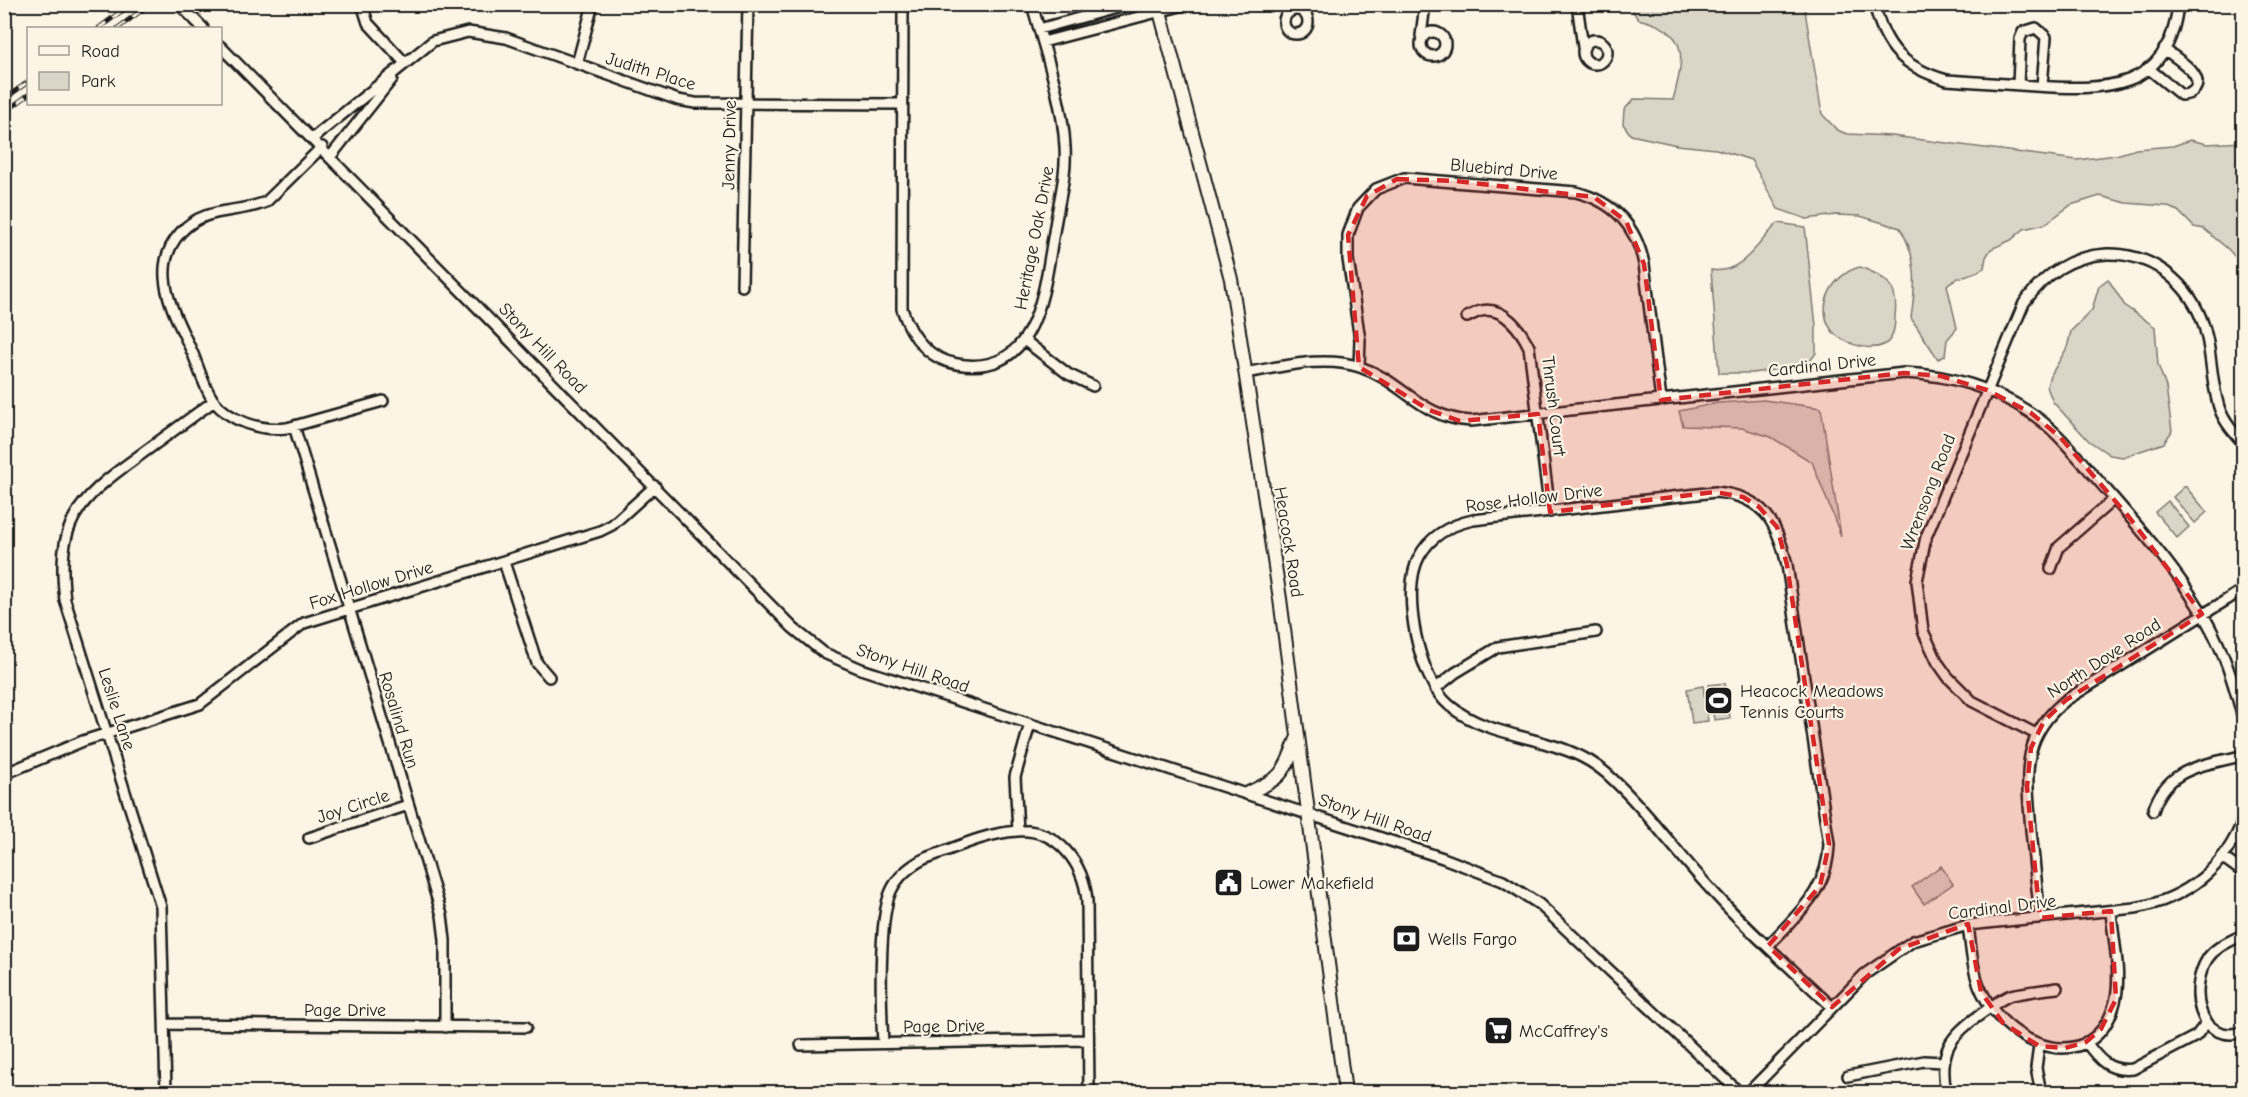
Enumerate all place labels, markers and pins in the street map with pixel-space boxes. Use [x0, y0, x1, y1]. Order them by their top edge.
place label: Heacock Meadows Tennis Courts [1740, 681, 1883, 723]
sports icon: Heacock Meadows Tennis Courts [1703, 685, 1735, 717]
public building icon: Lower Makefield [1213, 867, 1245, 899]
place label: Lower Makefield [1250, 873, 1374, 894]
bank icon: Wells Fargo [1391, 923, 1423, 955]
place label: Wells Fargo [1428, 929, 1517, 950]
supermarket icon: McCaffrey's [1482, 1015, 1514, 1047]
place label: McCaffrey's [1519, 1021, 1608, 1042]

